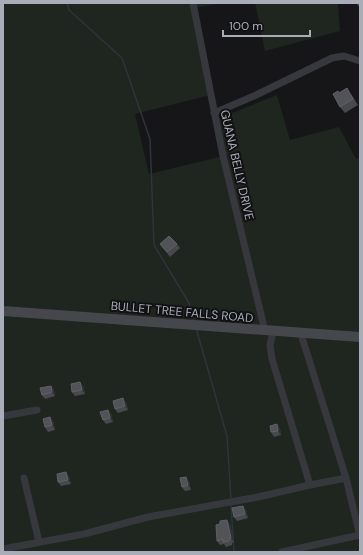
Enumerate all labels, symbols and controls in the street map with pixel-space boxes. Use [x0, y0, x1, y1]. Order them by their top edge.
scale bar [223, 12, 310, 38]
text: 100 m [229, 18, 263, 34]
street label: GUANA BELLY DRIVE [217, 108, 258, 222]
street label: BULLET TREE FALLS ROAD [110, 298, 254, 326]

